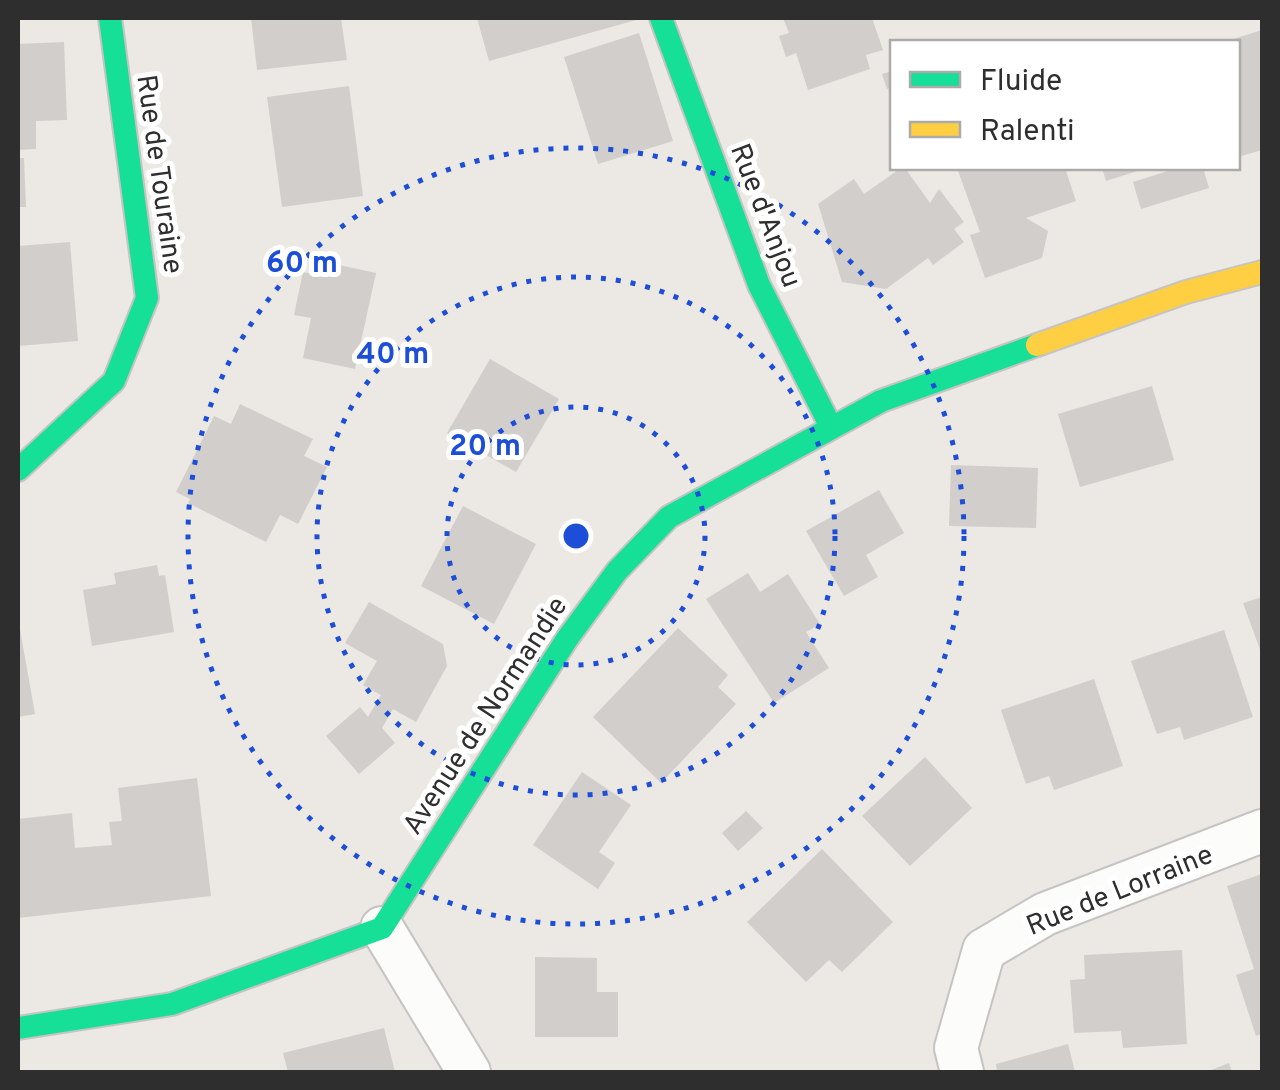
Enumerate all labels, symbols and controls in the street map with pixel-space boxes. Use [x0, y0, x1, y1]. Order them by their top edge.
legend [890, 40, 1240, 170]
text: Fluide [980, 64, 1062, 101]
street label: Rue de Touraine [126, 73, 190, 276]
text: Ralenti [980, 114, 1075, 151]
street label: Rue d'Anjou [720, 139, 808, 293]
text: 60 m [266, 246, 338, 283]
text: 40 m [357, 337, 429, 374]
text: 20 m [449, 429, 521, 466]
centre of rings [558, 518, 594, 554]
street label: Avenue de Normandie [396, 591, 577, 842]
street label: Rue de Lorraine [1022, 838, 1219, 946]

